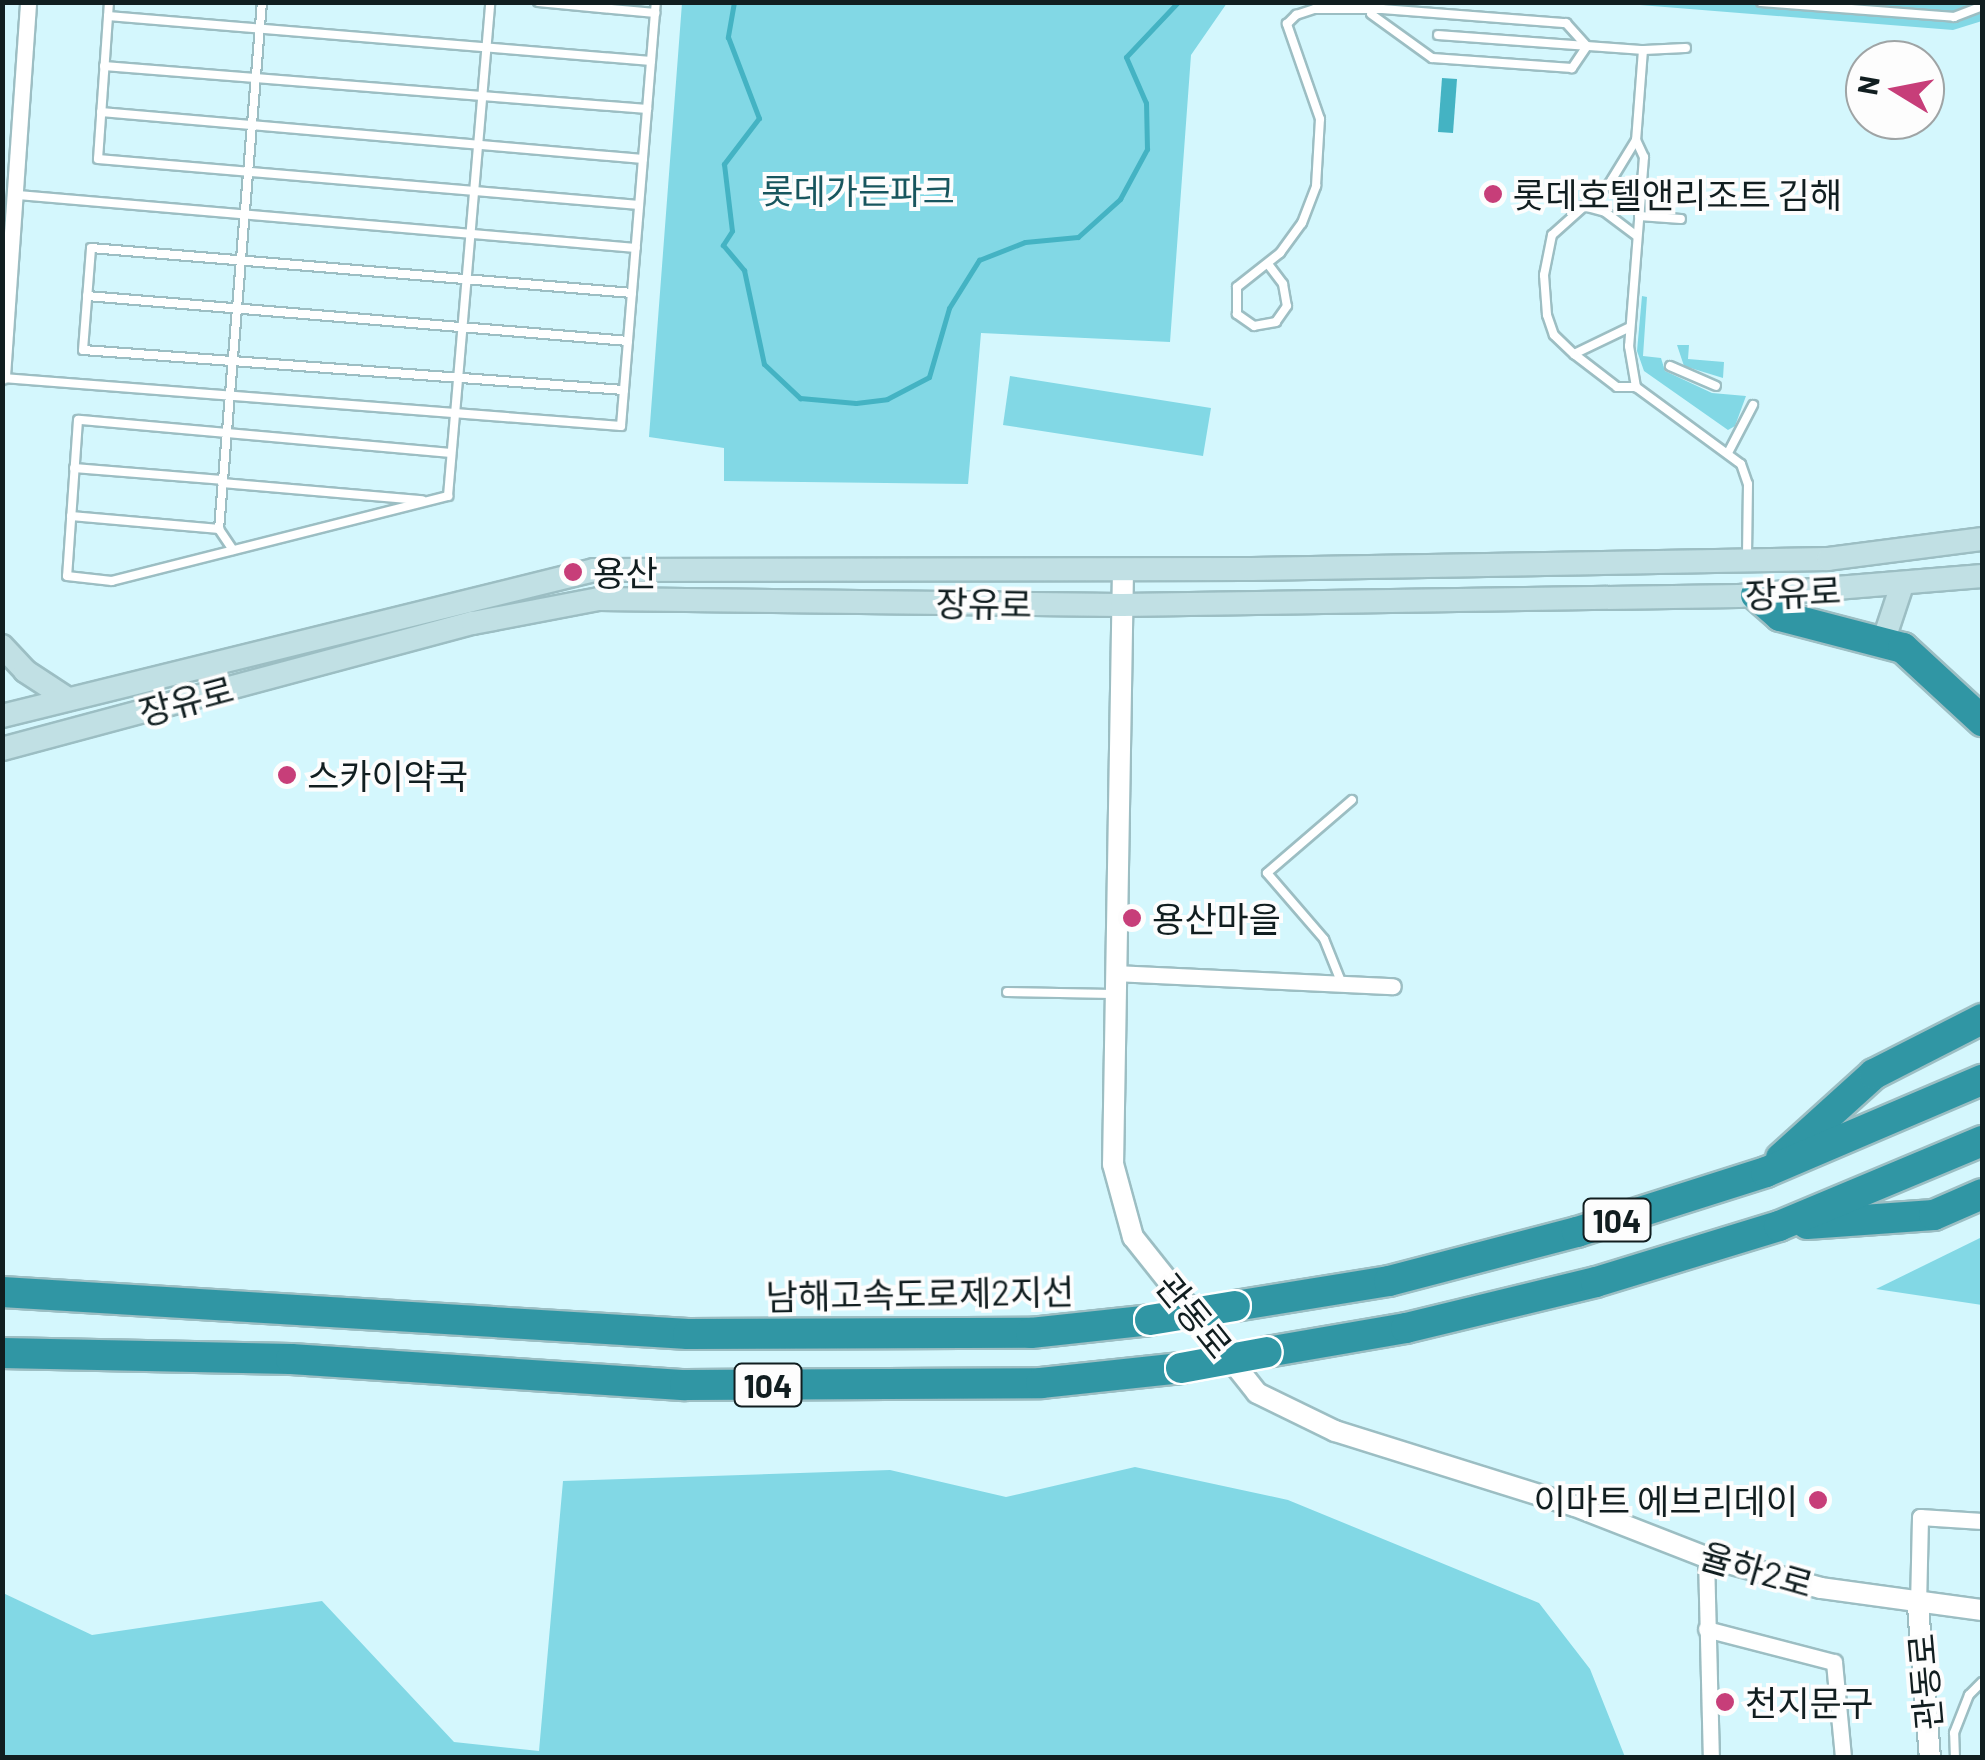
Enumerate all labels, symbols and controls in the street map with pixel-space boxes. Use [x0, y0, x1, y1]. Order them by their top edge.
north arrow [1845, 40, 1945, 140]
text: N [1849, 73, 1886, 97]
park label: 롯데가든파크 [761, 169, 955, 211]
place label: 롯데호텔앤리조트 김해 [1513, 173, 1842, 215]
marker: 롯데호텔앤리조트 김해 [1482, 183, 1504, 205]
place label: 용산 [593, 551, 657, 593]
marker: 용산 [562, 561, 584, 583]
street label: 장유로 [1744, 569, 1842, 615]
street label: 장유로 [935, 581, 1033, 625]
street label: 장유로 [134, 667, 238, 733]
place label: 스카이약국 [307, 754, 468, 796]
marker: 스카이약국 [276, 764, 298, 786]
place label: 용산마을 [1152, 897, 1281, 939]
marker: 용산마을 [1121, 907, 1143, 929]
road number: 104 [1582, 1193, 1652, 1247]
street label: 관동로 [1148, 1264, 1242, 1366]
street label: 남해고속도로제2지선 [765, 1269, 1075, 1317]
road number: 104 [733, 1358, 803, 1412]
place label: 이마트 에브리데이 [1533, 1479, 1798, 1521]
marker: 이마트 에브리데이 [1807, 1489, 1829, 1511]
street label: 율하2로 [1696, 1533, 1818, 1605]
street label: 관동로 [1899, 1632, 1949, 1732]
place label: 천지문구 [1745, 1681, 1874, 1723]
marker: 천지문구 [1714, 1691, 1736, 1713]

